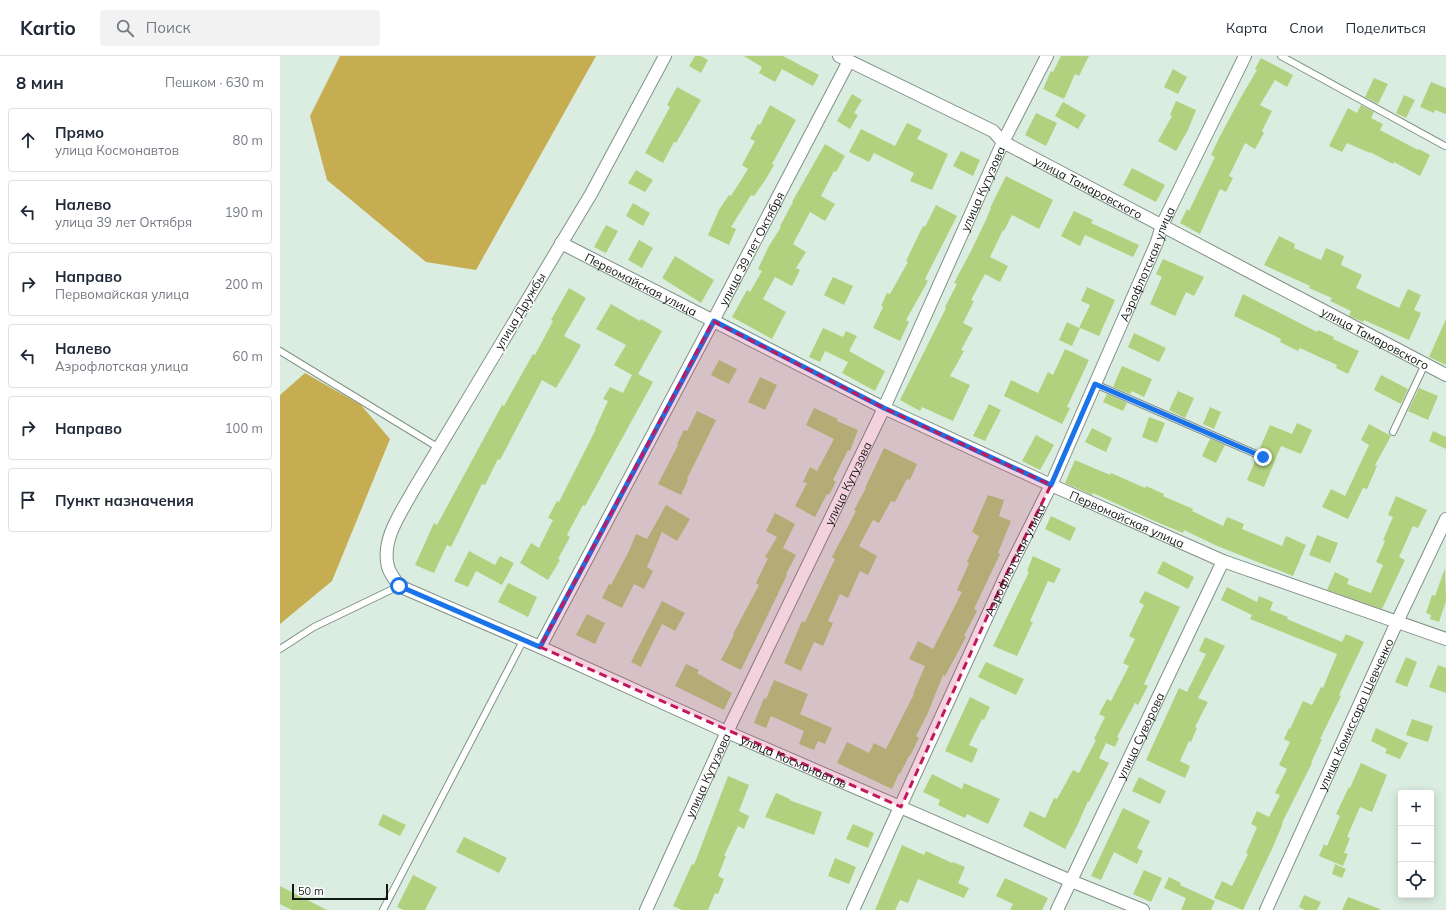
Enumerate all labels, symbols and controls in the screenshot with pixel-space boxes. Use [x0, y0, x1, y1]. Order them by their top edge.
search box [100, 10, 380, 46]
text: Kartio [20, 16, 76, 40]
icon: search [114, 17, 136, 39]
text: Поиск [146, 18, 191, 37]
text: Карта [1226, 19, 1267, 37]
text: Слои [1289, 19, 1324, 37]
text: Поделиться [1346, 19, 1426, 37]
text: 8 мин [16, 72, 64, 93]
text: Пешком · 630 m [165, 74, 264, 90]
text: Прямо [55, 123, 104, 142]
icon: ahead [17, 129, 39, 151]
text: 80 m [233, 132, 263, 148]
text: улица Космонавтов [55, 142, 179, 158]
street label: улица Кутузова [957, 144, 1008, 233]
street label: улица Тамаровского [1032, 152, 1145, 222]
street label: улица 39 лет Октября [715, 189, 787, 308]
text: Налево [55, 195, 111, 214]
icon: left [17, 201, 39, 223]
text: 190 m [225, 204, 263, 220]
street label: Аэрофлотская улица [1116, 204, 1178, 324]
text: улица 39 лет Октября [55, 214, 192, 230]
street label: Первомайская улица [583, 249, 700, 319]
text: Направо [55, 267, 122, 286]
street label: улица Дружбы [491, 270, 549, 352]
icon: right [17, 273, 39, 295]
text: 200 m [225, 276, 263, 292]
text: Первомайская улица [55, 286, 189, 302]
street label: улица Тамаровского [1319, 303, 1432, 372]
text: Налево [55, 339, 111, 358]
icon: left [17, 345, 39, 367]
text: 60 m [233, 348, 263, 364]
text: Аэрофлотская улица [55, 358, 188, 374]
icon: right [17, 417, 39, 439]
text: Направо [55, 419, 122, 438]
text: 100 m [225, 420, 263, 436]
street label: улица Кутузова [821, 439, 874, 528]
route end [1254, 448, 1272, 466]
street label: Первомайская улица [1068, 487, 1187, 551]
icon: arrive [17, 489, 39, 511]
text: Пункт назначения [55, 491, 194, 510]
street label: Аэрофлотская улица [981, 501, 1048, 618]
route start [390, 577, 408, 595]
street label: улица Комиссара Шевченко [1314, 636, 1396, 793]
street label: улица Суворова [1113, 690, 1167, 782]
street label: улица Кутузова [682, 731, 733, 820]
street label: улица Космонавтов [738, 731, 850, 791]
map controls [1398, 790, 1434, 898]
button: + [1398, 790, 1434, 826]
button: − [1398, 826, 1434, 862]
button: locate [1398, 862, 1434, 898]
scale bar [292, 882, 388, 901]
text: 50 m [298, 884, 324, 898]

